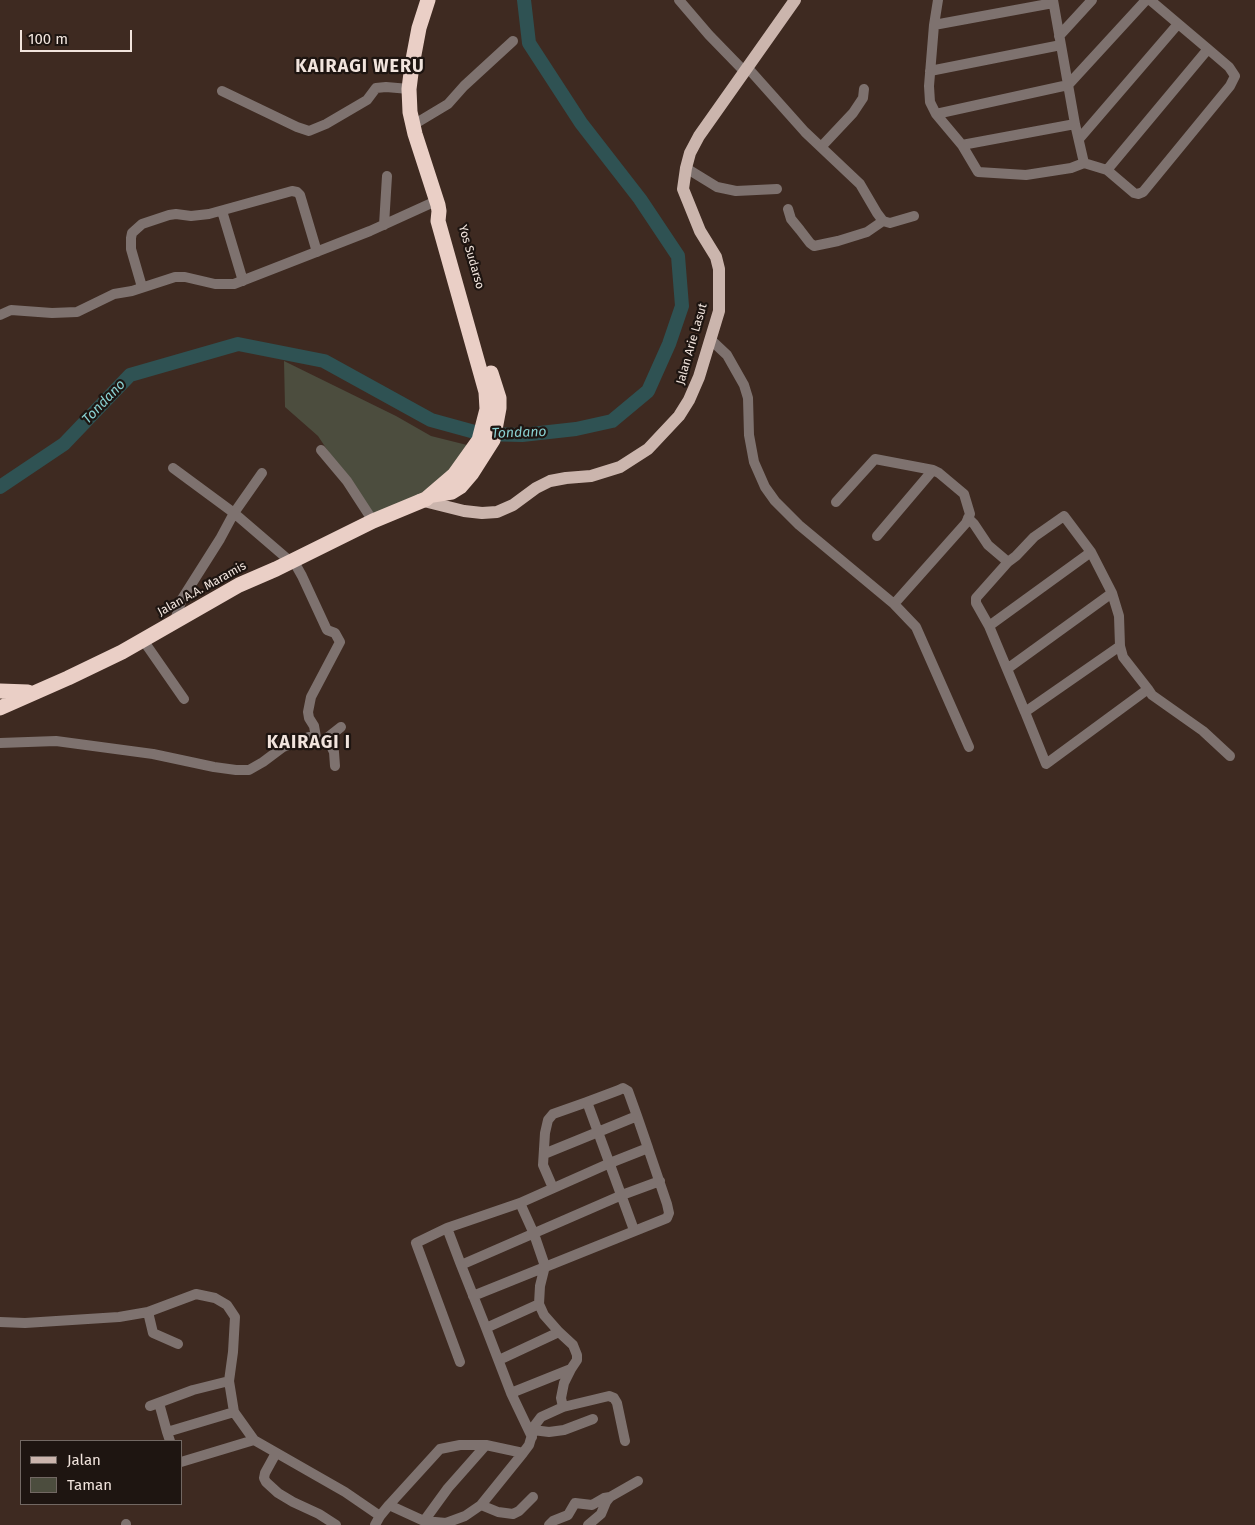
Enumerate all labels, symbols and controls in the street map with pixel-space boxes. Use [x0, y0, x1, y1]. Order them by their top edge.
scale bar [22, 20, 135, 52]
text: 100 m [28, 30, 68, 48]
district label: KAIRAGI WERU [294, 56, 426, 78]
street label: Yos Sudarso [455, 223, 487, 291]
street label: Jalan Arie Lasut [673, 302, 711, 386]
water label: Tondano [79, 376, 129, 428]
water label: Tondano [491, 424, 547, 442]
street label: Jalan A.A. Maramis [155, 559, 249, 619]
district label: KAIRAGI I [266, 732, 352, 754]
legend [20, 1440, 182, 1505]
text: Jalan [67, 1451, 101, 1469]
text: Taman [67, 1476, 112, 1494]

